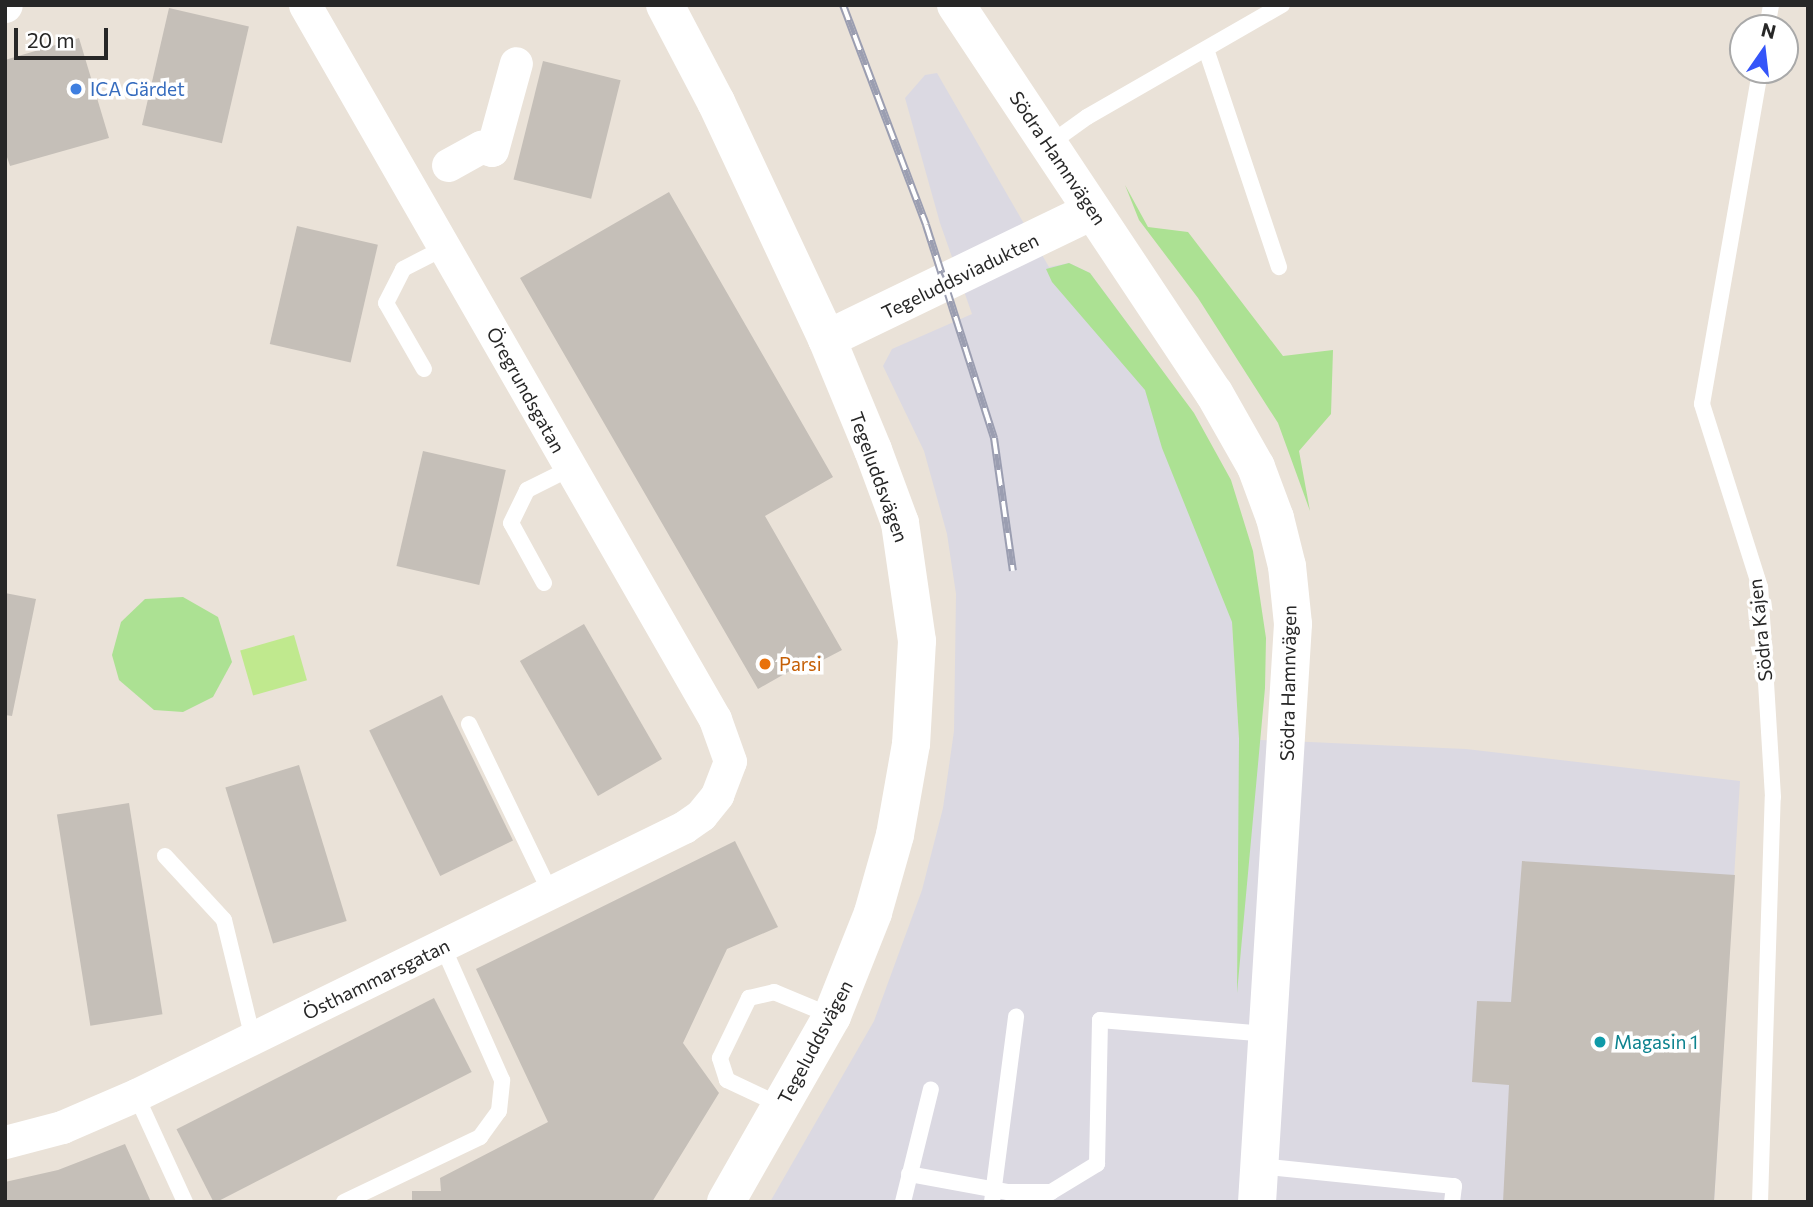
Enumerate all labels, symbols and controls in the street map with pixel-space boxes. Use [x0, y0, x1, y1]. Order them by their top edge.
scale bar [18, 14, 112, 58]
north arrow [1729, 14, 1799, 84]
text: N [1759, 17, 1778, 43]
text: 20 m [27, 27, 75, 52]
place label: ICA Gärdet [90, 78, 185, 100]
marker: ICA Gärdet [68, 81, 84, 97]
street label: Södra Hamnvägen [1005, 87, 1111, 229]
street label: Tegeluddsviadukten [878, 228, 1042, 324]
street label: Öregrundsgatan [482, 323, 570, 457]
street label: Tegeluddsvägen [845, 409, 913, 545]
street label: Södra Kajen [1743, 578, 1777, 682]
street label: Södra Hamnvägen [1275, 605, 1301, 761]
place label: Parsi [779, 653, 822, 675]
marker: Parsi [757, 656, 773, 672]
street label: Östhammarsgatan [299, 934, 453, 1024]
street label: Tegeluddsvägen [773, 976, 857, 1108]
place label: Magasin 1 [1614, 1031, 1698, 1053]
marker: Magasin 1 [1592, 1034, 1608, 1050]

